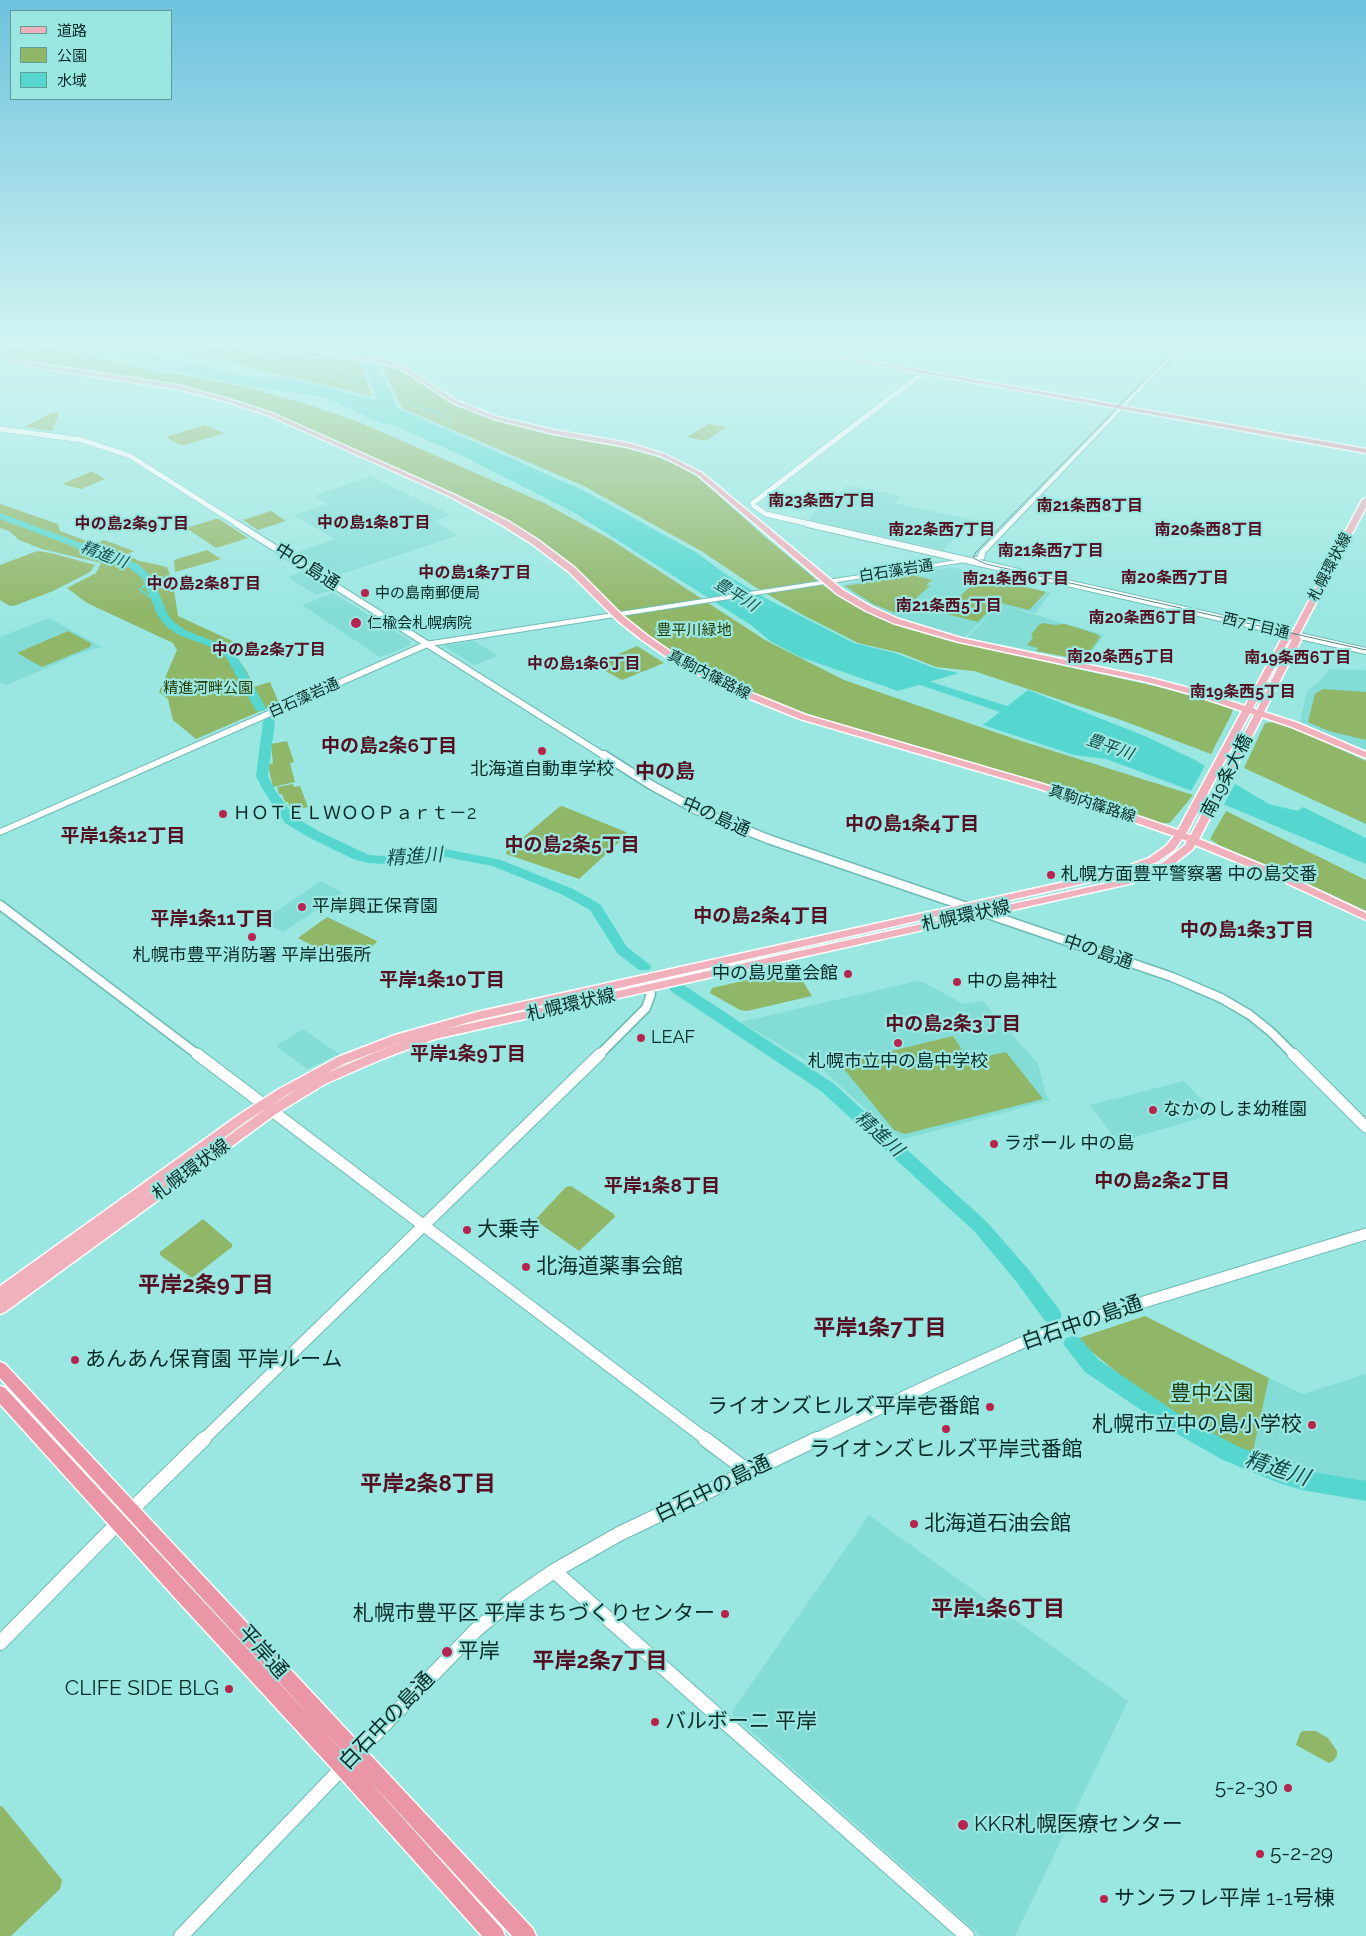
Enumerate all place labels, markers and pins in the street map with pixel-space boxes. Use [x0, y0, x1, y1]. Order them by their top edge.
place label: 中の島南郵便局 [375, 584, 480, 602]
marker: 中の島南郵便局 [359, 587, 371, 599]
place label: 仁楡会札幌病院 [367, 614, 472, 632]
marker: 仁楡会札幌病院 [349, 616, 363, 630]
marker: 北海道自動車学校 [536, 745, 548, 757]
place label: 北海道自動車学校 [470, 759, 614, 781]
place label: ＨＯＴＥＬＷＯＯＰａｒｔ－2 [233, 803, 476, 825]
marker: ＨＯＴＥＬＷＯＯＰａｒｔ－2 [217, 808, 229, 820]
place label: 札幌方面豊平警察署 中の島交番 [1061, 864, 1318, 886]
marker: 札幌方面豊平警察署 中の島交番 [1045, 869, 1057, 881]
place label: 平岸興正保育園 [312, 896, 438, 918]
marker: 平岸興正保育園 [296, 901, 308, 913]
marker: 札幌市豊平消防署 平岸出張所 [246, 931, 258, 943]
place label: 札幌市豊平消防署 平岸出張所 [133, 945, 371, 967]
place label: 中の島児童会館 [712, 963, 838, 985]
marker: 中の島児童会館 [842, 968, 854, 980]
place label: 中の島神社 [967, 971, 1057, 993]
marker: 中の島神社 [951, 976, 963, 988]
place label: LEAF [651, 1027, 695, 1049]
marker: LEAF [635, 1032, 647, 1044]
marker: 札幌市立中の島中学校 [892, 1037, 904, 1049]
place label: 札幌市立中の島中学校 [808, 1051, 988, 1073]
place label: なかのしま幼稚園 [1163, 1099, 1307, 1121]
marker: なかのしま幼稚園 [1147, 1104, 1159, 1116]
place label: ラポール 中の島 [1004, 1133, 1135, 1155]
marker: ラポール 中の島 [988, 1138, 1000, 1150]
place label: 大乗寺 [477, 1217, 540, 1243]
marker: 大乗寺 [461, 1224, 473, 1236]
place label: 北海道薬事会館 [536, 1254, 683, 1280]
marker: 北海道薬事会館 [520, 1261, 532, 1273]
place label: あんあん保育園 平岸ルーム [85, 1347, 342, 1373]
marker: あんあん保育園 平岸ルーム [69, 1354, 81, 1366]
place label: ライオンズヒルズ平岸壱番館 [707, 1394, 980, 1420]
marker: ライオンズヒルズ平岸壱番館 [984, 1401, 996, 1413]
place label: 札幌市立中の島小学校 [1092, 1412, 1302, 1438]
marker: 札幌市立中の島小学校 [1306, 1419, 1318, 1431]
marker: ライオンズヒルズ平岸弐番館 [940, 1423, 952, 1435]
place label: ライオンズヒルズ平岸弐番館 [810, 1437, 1082, 1463]
place label: 北海道石油会館 [924, 1511, 1071, 1537]
marker: 北海道石油会館 [908, 1518, 920, 1530]
place label: 札幌市豊平区 平岸まちづくりセンター [353, 1601, 715, 1627]
marker: 札幌市豊平区 平岸まちづくりセンター [719, 1608, 731, 1620]
place label: 平岸 [458, 1639, 500, 1665]
marker: 平岸 [440, 1645, 454, 1659]
place label: CLIFE SIDE BLG [65, 1676, 219, 1702]
marker: CLIFE SIDE BLG [223, 1683, 235, 1695]
place label: バルボーニ 平岸 [665, 1709, 817, 1735]
marker: バルボーニ 平岸 [649, 1716, 661, 1728]
place label: 5-2-30 [1215, 1775, 1278, 1801]
marker: 5-2-30 [1282, 1782, 1294, 1794]
place label: KKR札幌医療センター [974, 1812, 1183, 1838]
marker: KKR札幌医療センター [956, 1818, 970, 1832]
place label: 5-2-29 [1270, 1841, 1333, 1867]
marker: 5-2-29 [1254, 1848, 1266, 1860]
place label: サンラフレ平岸 1-1号棟 [1114, 1886, 1335, 1912]
marker: サンラフレ平岸 1-1号棟 [1098, 1893, 1110, 1905]

